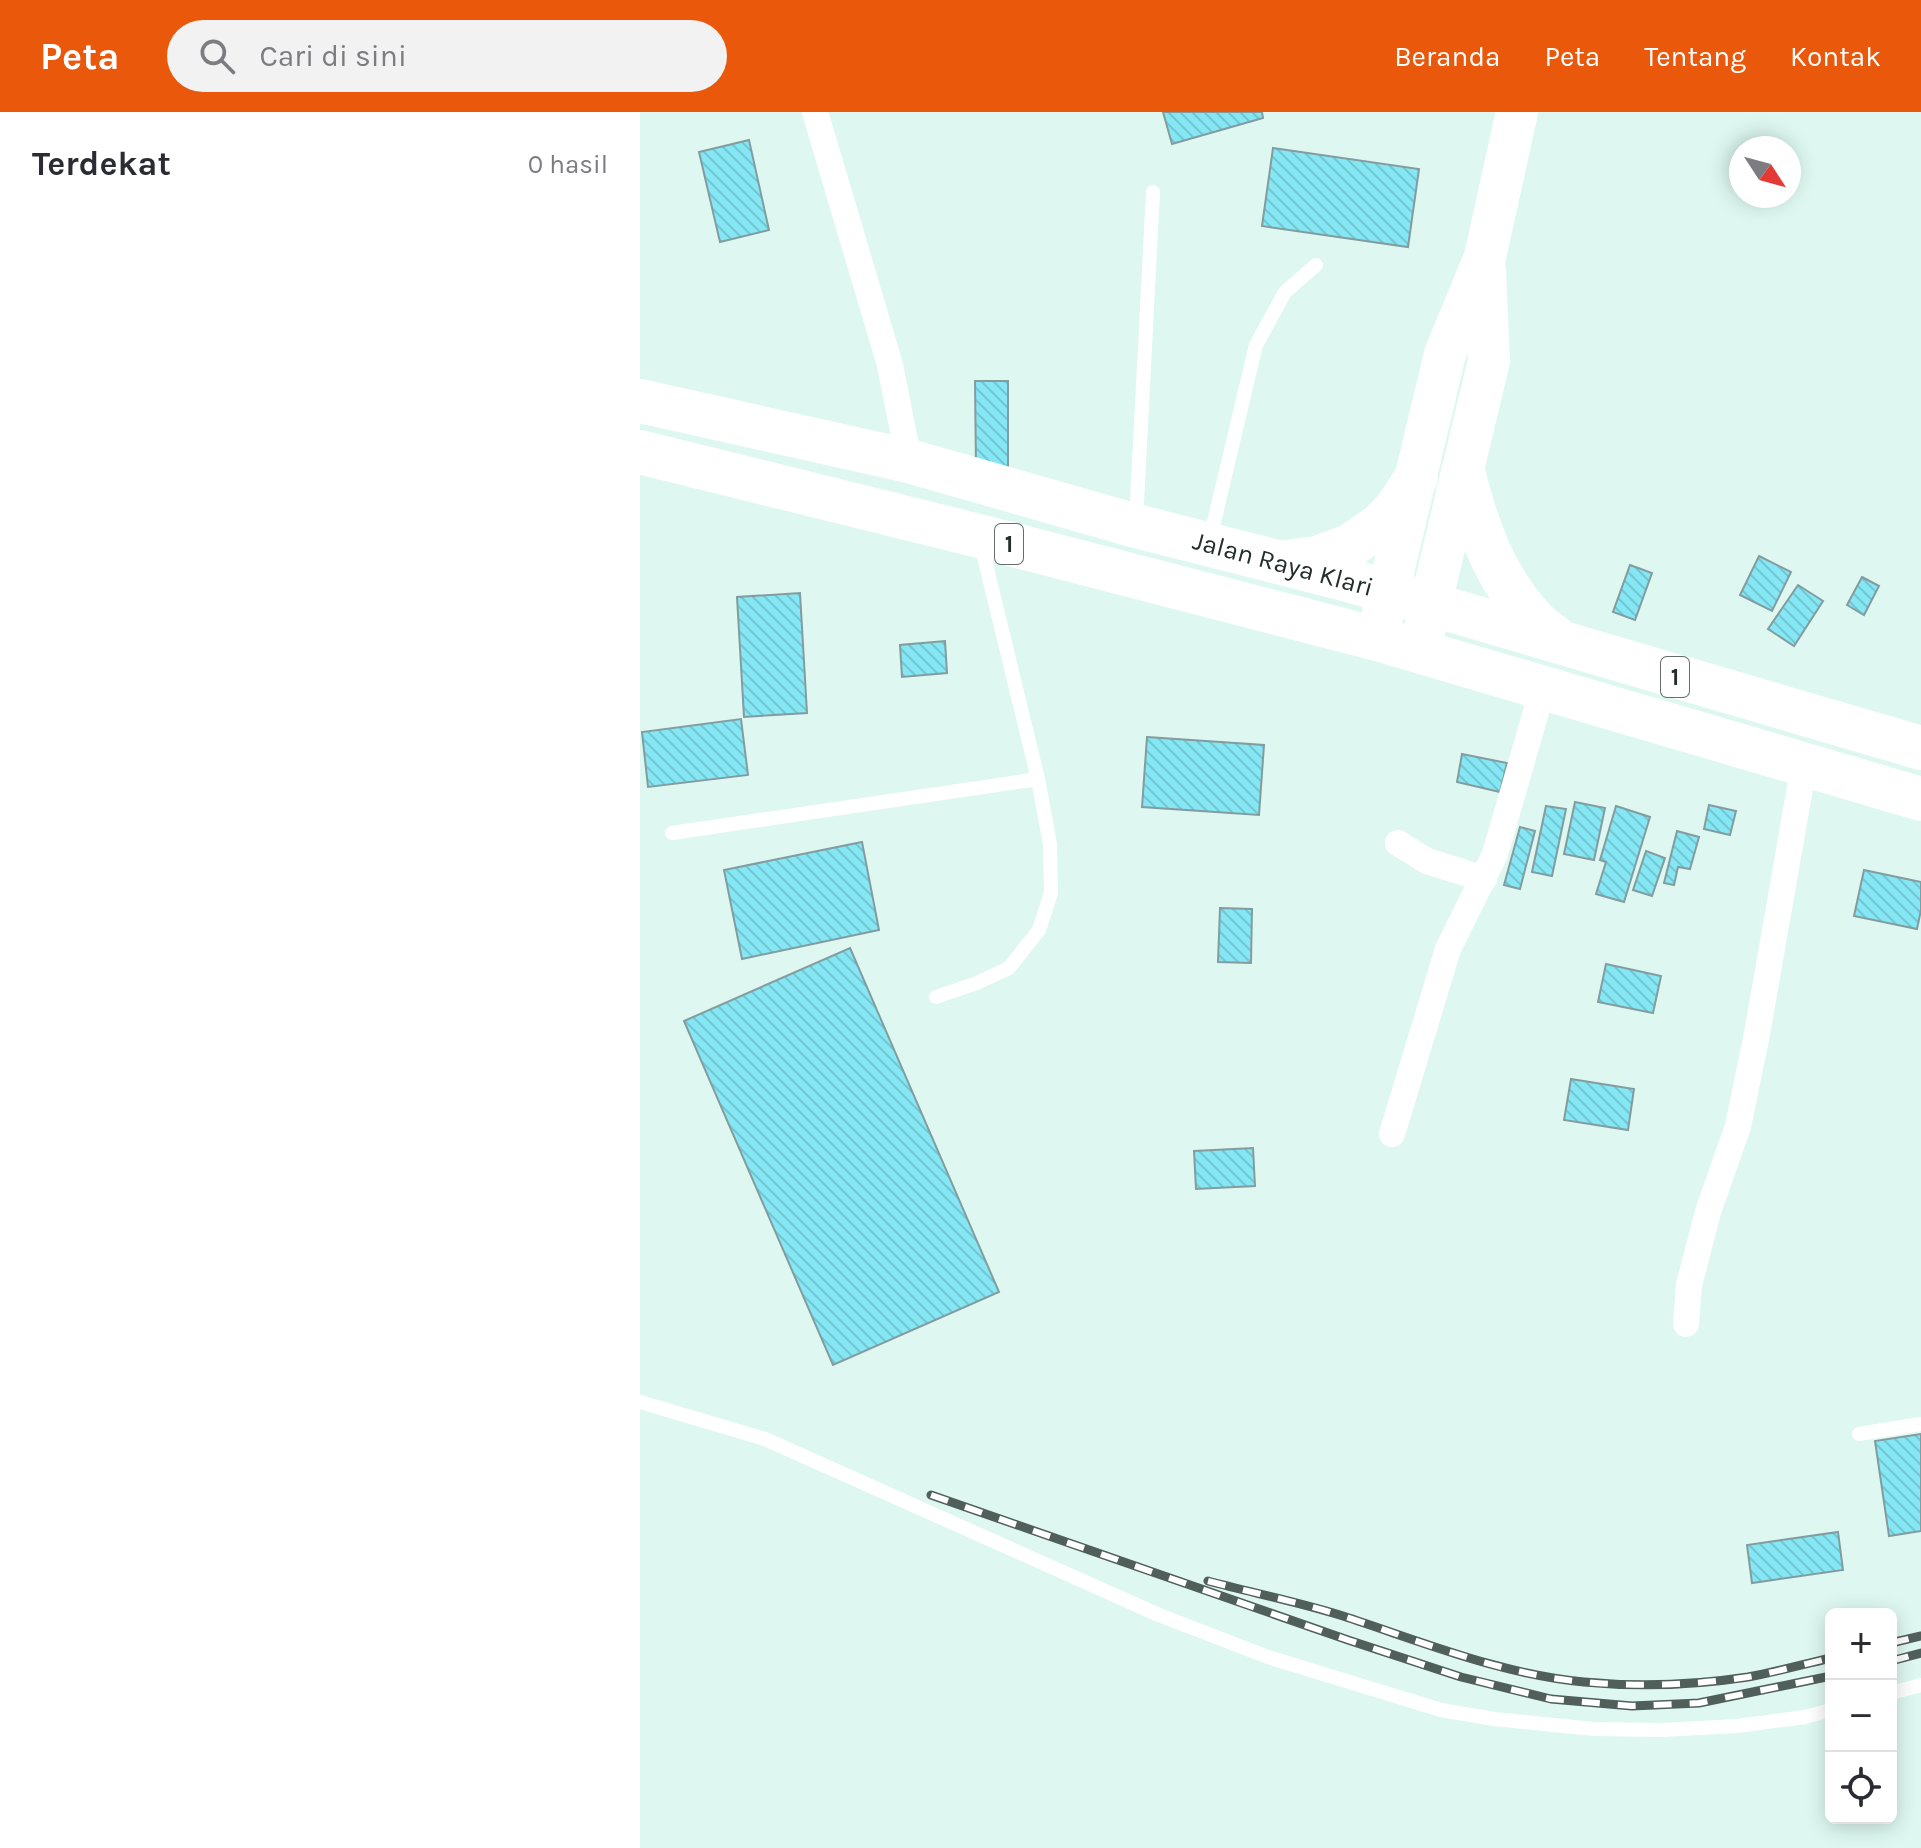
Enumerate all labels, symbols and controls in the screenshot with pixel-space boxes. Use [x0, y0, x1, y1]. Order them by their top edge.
search box [167, 20, 727, 92]
text: Peta [40, 34, 119, 79]
icon: search [195, 34, 239, 78]
text: Cari di sini [259, 38, 407, 74]
text: Beranda [1394, 40, 1500, 73]
text: Peta [1544, 40, 1600, 73]
text: Tentang [1644, 40, 1746, 73]
text: Kontak [1790, 40, 1881, 73]
north arrow [1729, 136, 1801, 208]
text: Terdekat [32, 144, 171, 184]
text: 0 hasil [528, 149, 608, 180]
road number: 1 [995, 524, 1023, 564]
street label: Jalan Raya Klari [1189, 525, 1377, 603]
road number: 1 [1661, 657, 1689, 697]
map controls [1825, 1608, 1897, 1824]
button: + [1825, 1608, 1897, 1680]
button: − [1825, 1680, 1897, 1752]
button: locate [1825, 1752, 1897, 1824]

